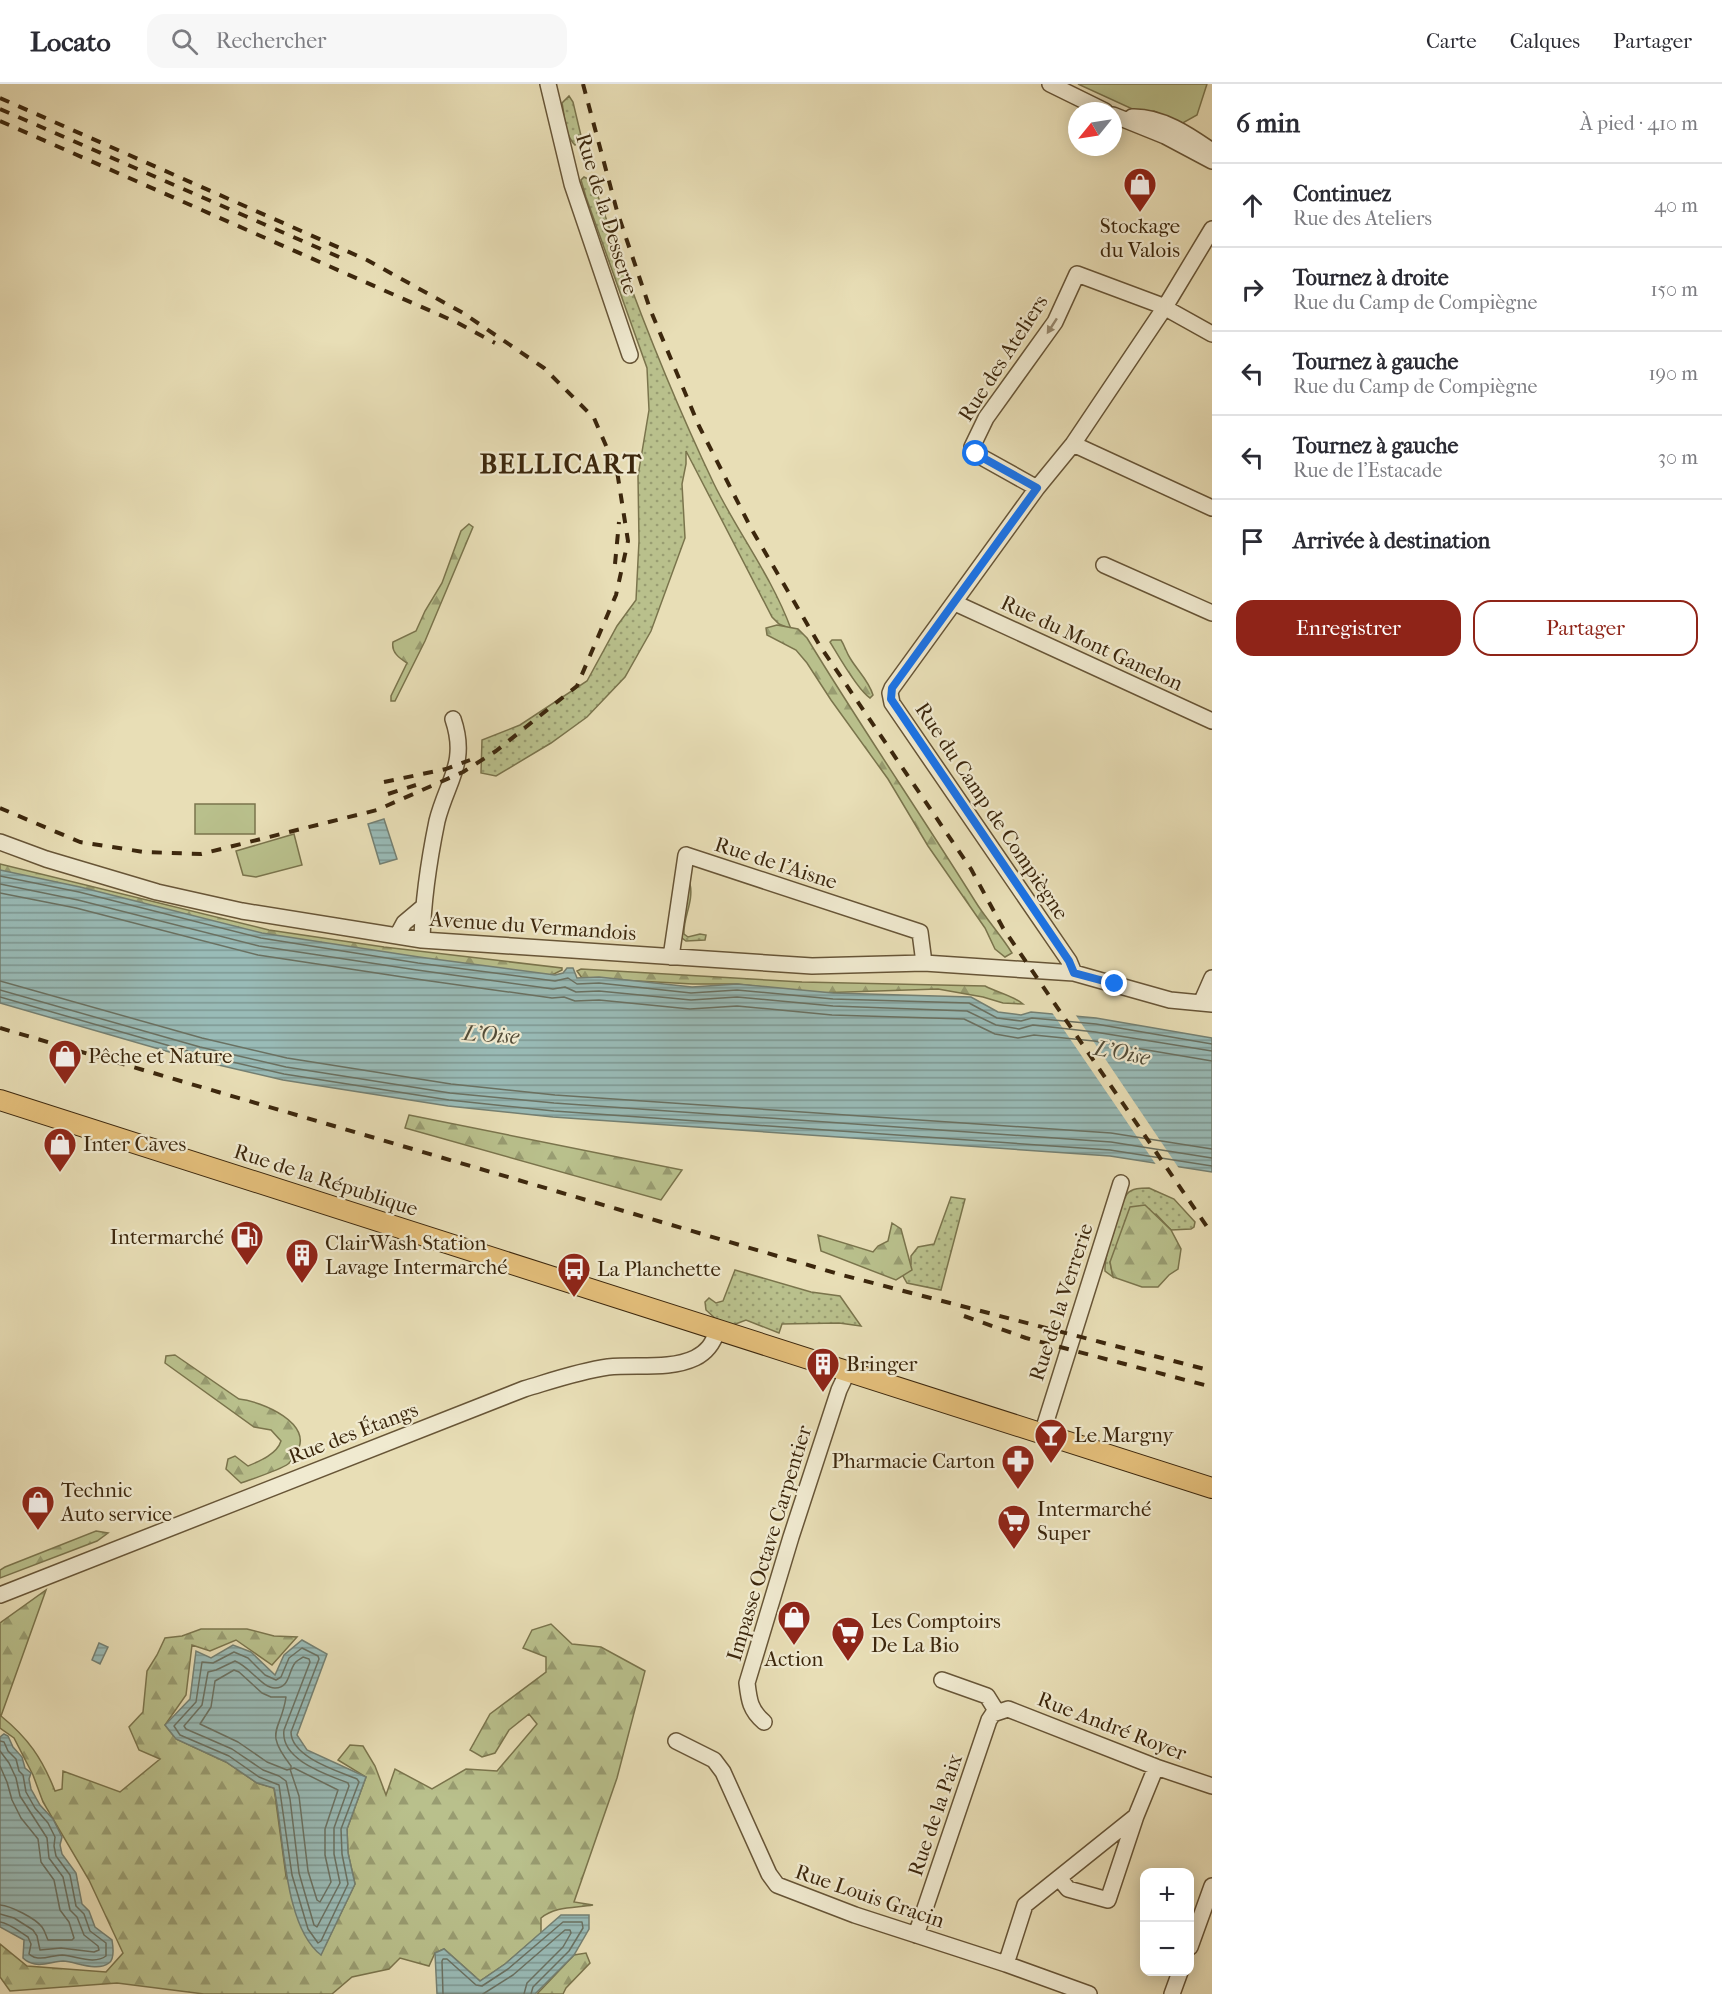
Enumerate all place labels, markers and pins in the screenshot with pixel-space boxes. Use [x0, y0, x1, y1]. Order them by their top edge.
shop icon: Stockage du Valois [1122, 166, 1158, 213]
place label: Stockage du Valois [1100, 214, 1180, 262]
shop icon: Pêche et Nature [47, 1038, 83, 1085]
place label: Pêche et Nature [88, 1044, 233, 1068]
shop icon: Inter Caves [42, 1126, 78, 1173]
place label: Inter Caves [83, 1132, 187, 1156]
fuel station icon: Intermarché [229, 1219, 265, 1266]
place label: Intermarché [110, 1225, 224, 1249]
place label: ClairWash Station Lavage Intermarché [325, 1231, 508, 1279]
building icon: ClairWash Station Lavage Intermarché [284, 1237, 320, 1284]
bus stop icon: La Planchette [556, 1251, 592, 1298]
place label: La Planchette [597, 1257, 721, 1281]
building icon: Bringer [805, 1346, 841, 1393]
place label: Bringer [846, 1352, 918, 1376]
bar icon: Le Margny [1033, 1417, 1069, 1464]
place label: Le Margny [1074, 1423, 1174, 1447]
pharmacy icon: Pharmacie Carton [1000, 1443, 1036, 1490]
place label: Pharmacie Carton [831, 1449, 995, 1473]
place label: Technic Auto service [60, 1478, 172, 1526]
shop icon: Technic Auto service [20, 1484, 56, 1531]
place label: Intermarché Super [1037, 1497, 1151, 1545]
supermarket icon: Intermarché Super [996, 1503, 1032, 1550]
shop icon: Action [776, 1599, 812, 1646]
place label: Les Comptoirs De La Bio [871, 1609, 1001, 1657]
supermarket icon: Les Comptoirs De La Bio [830, 1615, 866, 1662]
place label: Action [763, 1647, 824, 1671]

